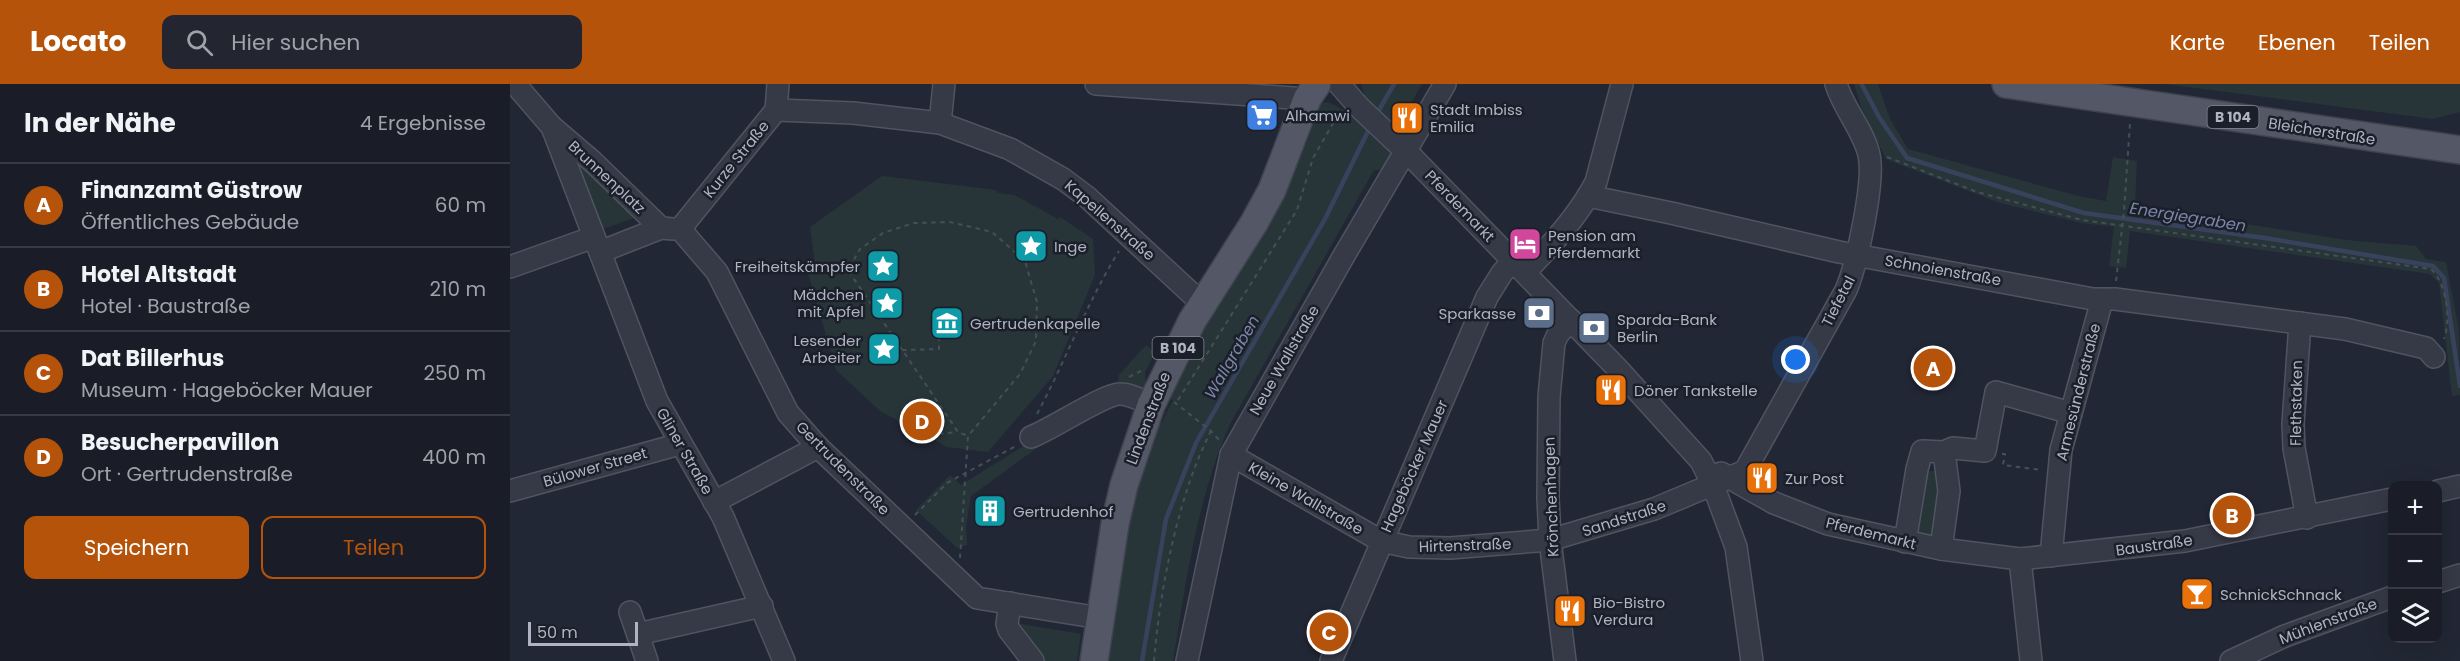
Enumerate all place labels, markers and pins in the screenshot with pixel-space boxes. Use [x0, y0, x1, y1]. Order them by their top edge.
supermarket icon: Alhamwi [1244, 97, 1280, 133]
place label: Stadt Imbiss Emilia [1430, 99, 1523, 137]
restaurant icon: Stadt Imbiss Emilia [1389, 100, 1425, 136]
place label: Alhamwi [1285, 105, 1350, 126]
place label: Pension am Pferdemarkt [1548, 225, 1640, 263]
hotel icon: Pension am Pferdemarkt [1507, 226, 1543, 262]
place icon: Inge [1013, 228, 1049, 264]
place label: Inge [1054, 236, 1087, 257]
place icon: Freiheitskämpfer [865, 248, 901, 284]
place label: Freiheitskämpfer [735, 256, 860, 277]
place label: Mädchen mit Apfel [793, 284, 864, 322]
place icon: Mädchen mit Apfel [869, 285, 905, 321]
bank icon: Sparkasse [1521, 295, 1557, 331]
place label: Sparkasse [1438, 303, 1516, 324]
museum icon: Gertrudenkapelle [929, 305, 965, 341]
place label: Sparda-Bank Berlin [1617, 309, 1717, 347]
bank icon: Sparda-Bank Berlin [1576, 310, 1612, 346]
place label: Gertrudenkapelle [970, 313, 1100, 334]
place label: Lesender Arbeiter [793, 330, 861, 368]
place icon: Lesender Arbeiter [866, 331, 902, 367]
pin: A [1914, 346, 1952, 390]
restaurant icon: Döner Tankstelle [1593, 372, 1629, 408]
place label: Döner Tankstelle [1634, 380, 1758, 401]
pin: D [902, 398, 942, 444]
restaurant icon: Zur Post [1744, 460, 1780, 496]
place label: Zur Post [1785, 468, 1844, 489]
pin: B [2212, 492, 2252, 538]
building icon: Gertrudenhof [972, 493, 1008, 529]
place label: Gertrudenhof [1013, 501, 1113, 522]
bar icon: SchnickSchnack [2179, 576, 2215, 612]
place label: SchnickSchnack [2220, 584, 2342, 605]
place label: Bio-Bistro Verdura [1593, 592, 1665, 630]
restaurant icon: Bio-Bistro Verdura [1552, 593, 1588, 629]
pin: C [1310, 610, 1348, 654]

